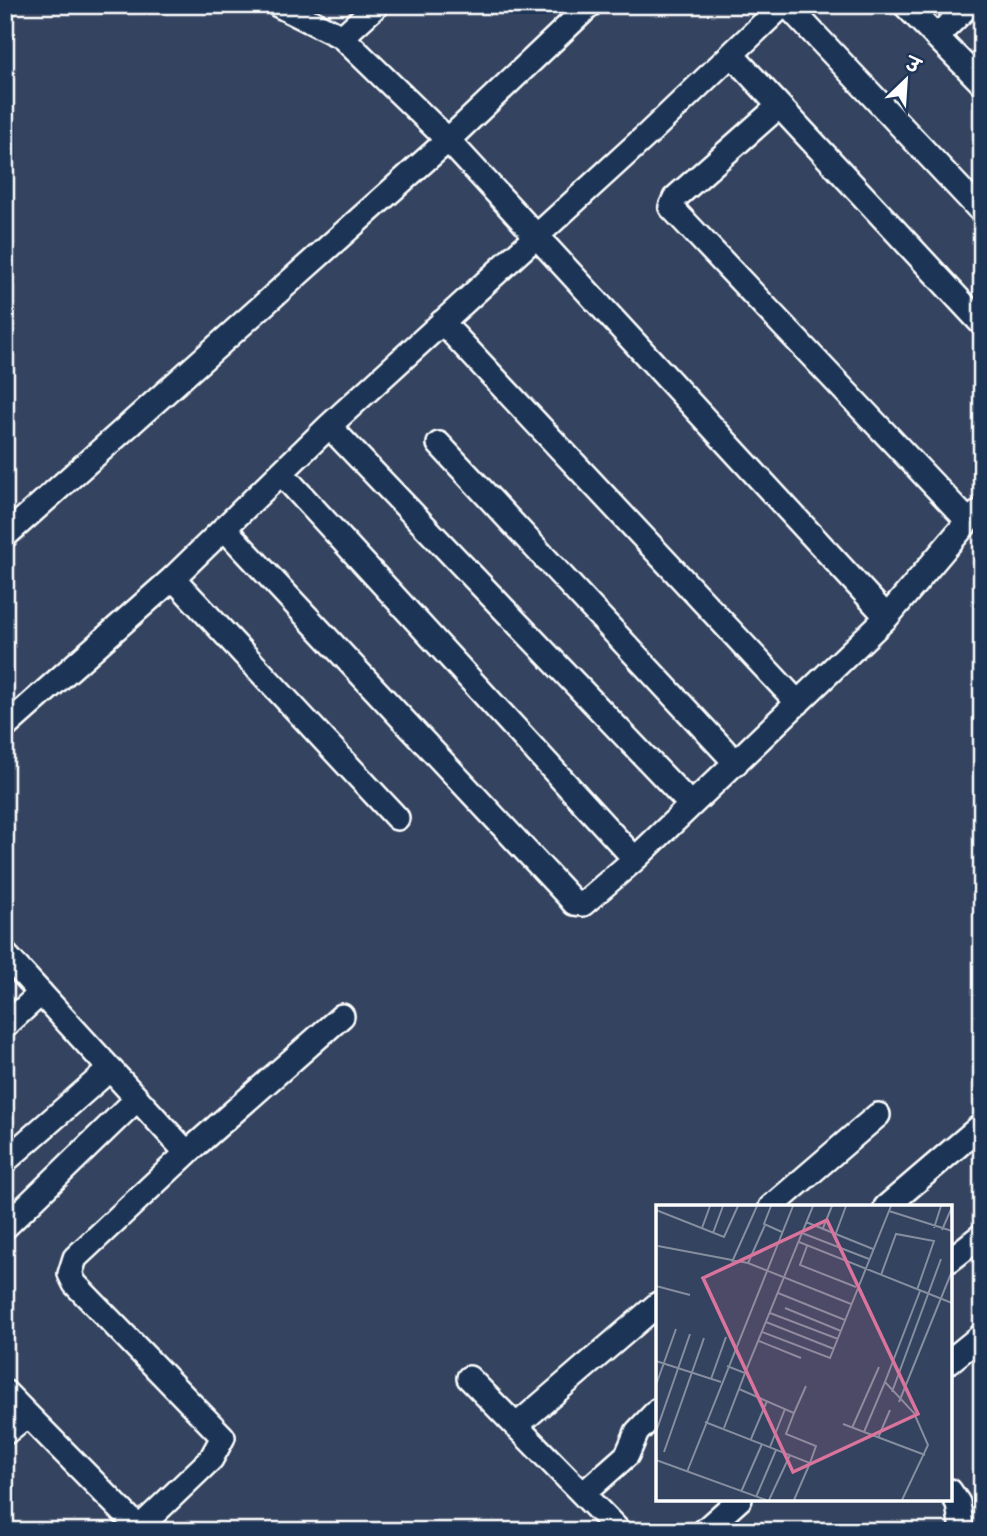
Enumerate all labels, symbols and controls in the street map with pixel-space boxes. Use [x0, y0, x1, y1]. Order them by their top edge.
north arrow [872, 46, 942, 116]
text: उ [900, 51, 926, 80]
inset map [656, 1205, 952, 1501]

